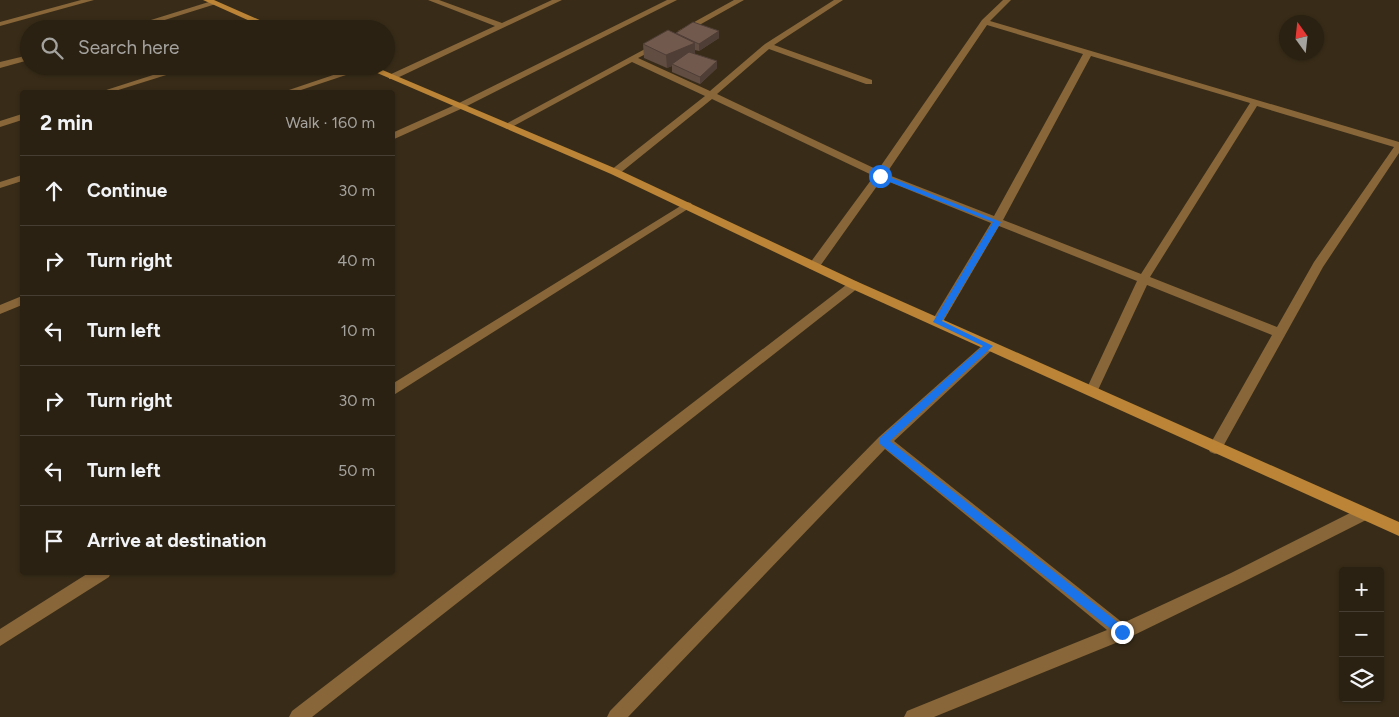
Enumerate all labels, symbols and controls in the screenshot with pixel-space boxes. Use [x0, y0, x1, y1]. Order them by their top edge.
north arrow [1279, 15, 1324, 60]
search box [20, 20, 395, 75]
icon: search [38, 34, 66, 62]
text: Search here [78, 36, 180, 59]
text: 2 min [40, 110, 93, 135]
text: Walk · 160 m [285, 113, 375, 132]
route start [869, 165, 892, 188]
icon: ahead [40, 177, 68, 205]
text: Continue [87, 179, 167, 202]
text: 30 m [338, 181, 375, 200]
icon: right [40, 247, 68, 275]
text: Turn right [87, 249, 173, 272]
text: 40 m [337, 251, 375, 270]
icon: left [40, 317, 68, 345]
text: Turn left [87, 319, 161, 342]
text: 10 m [341, 321, 375, 340]
icon: right [40, 387, 68, 415]
text: Turn right [87, 389, 173, 412]
text: 30 m [338, 391, 375, 410]
icon: left [40, 457, 68, 485]
text: Turn left [87, 459, 161, 482]
text: 50 m [338, 461, 375, 480]
icon: arrive [40, 527, 68, 555]
text: Arrive at destination [87, 529, 266, 552]
map controls [1339, 567, 1384, 702]
button: + [1339, 567, 1384, 612]
button: − [1339, 612, 1384, 657]
route end [1111, 621, 1134, 644]
button: layers [1339, 657, 1384, 702]

